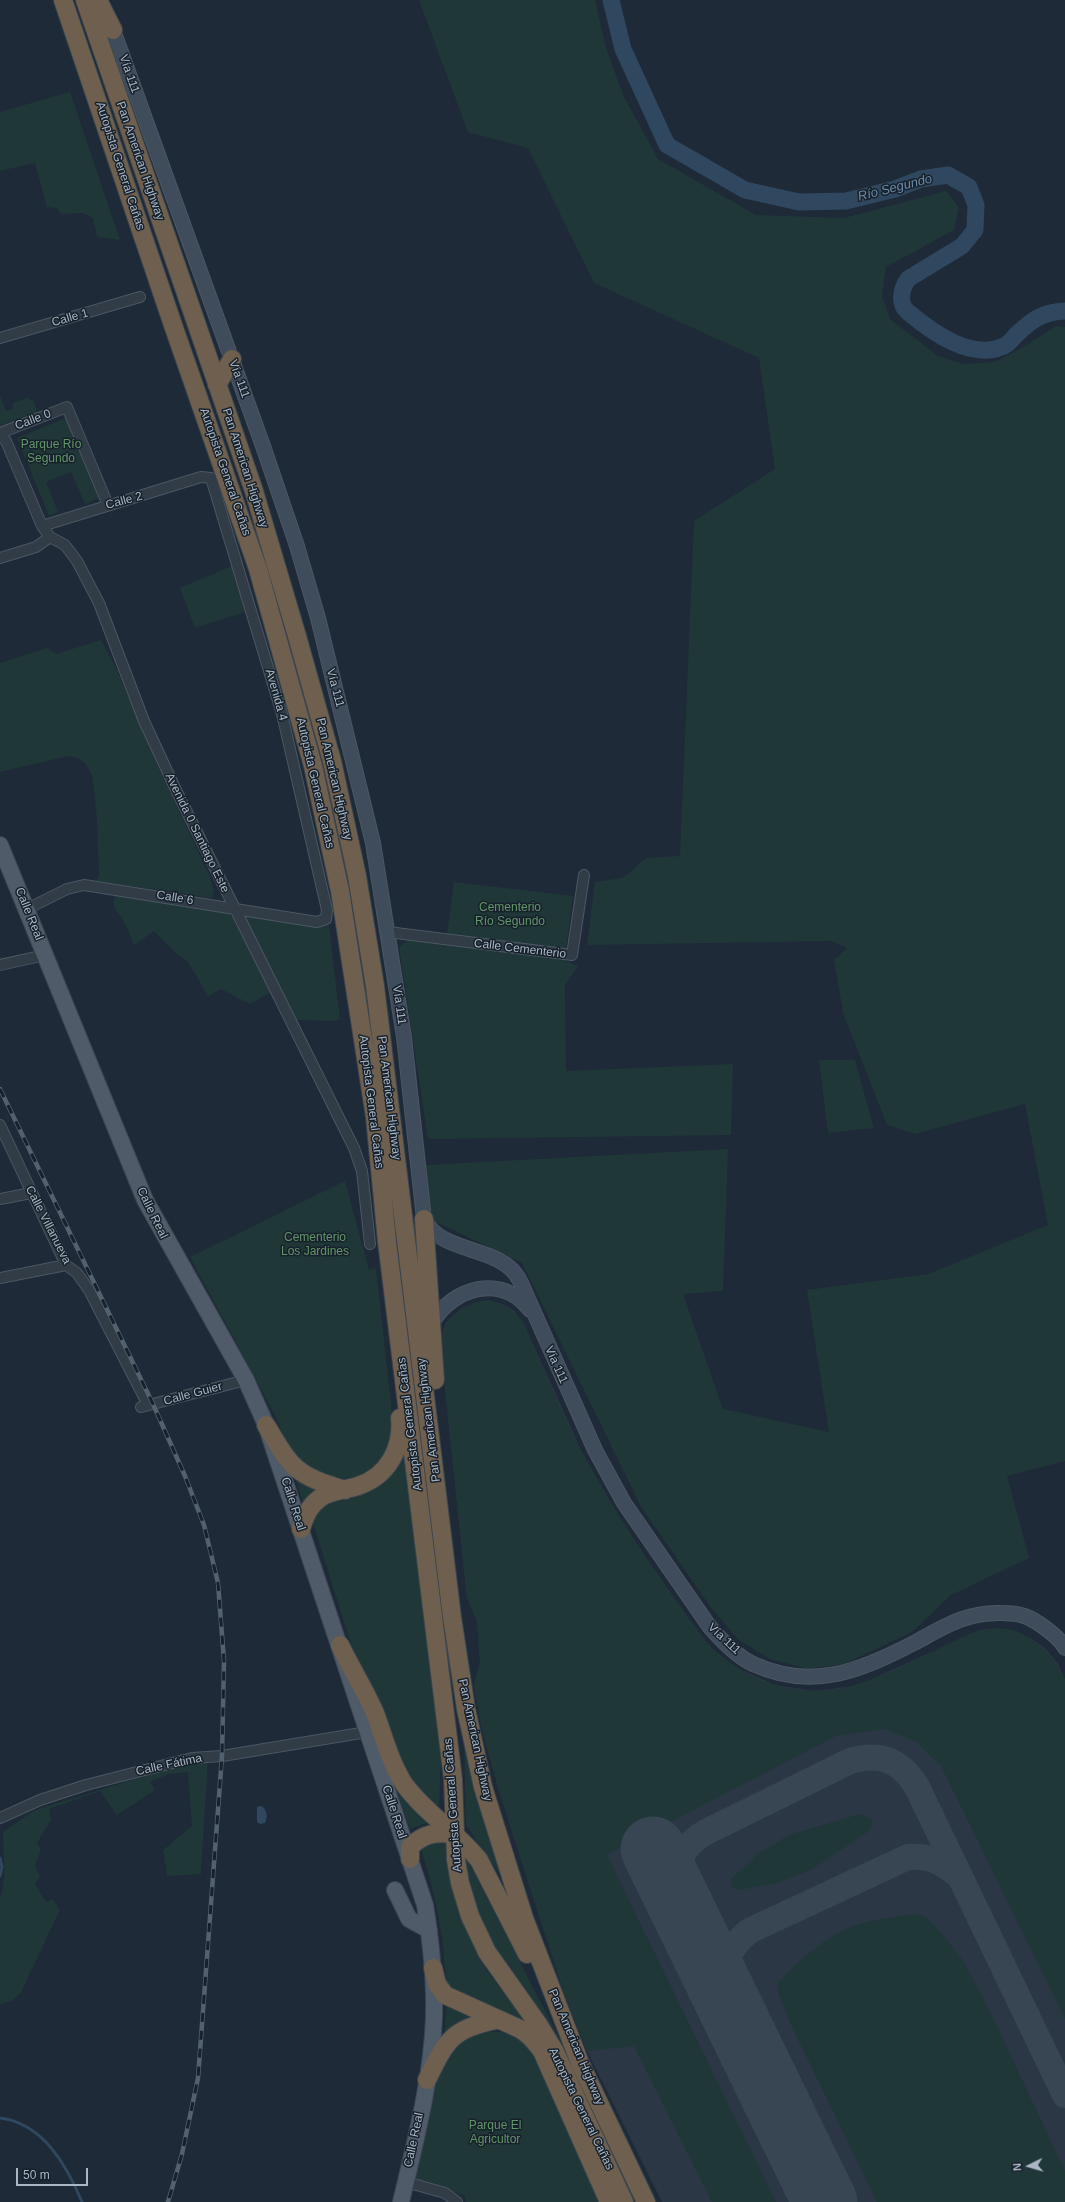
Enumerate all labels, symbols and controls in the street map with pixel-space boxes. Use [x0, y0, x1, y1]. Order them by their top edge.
street label: Vía 111 [116, 53, 142, 95]
street label: Autopista General Cañas [92, 100, 148, 232]
street label: Pan American Highway [113, 100, 167, 222]
water label: Río Segundo [856, 171, 934, 205]
street label: Calle 1 [50, 306, 90, 330]
street label: Vía 111 [225, 358, 253, 400]
street label: Autopista General Cañas [196, 406, 254, 538]
street label: Pan American Highway [219, 406, 271, 530]
street label: Calle 0 [13, 407, 53, 433]
park label: Parque Río Segundo [21, 438, 81, 466]
street label: Calle 2 [104, 489, 144, 513]
street label: Avenida 4 [262, 667, 290, 723]
street label: Vía 111 [323, 667, 347, 709]
street label: Autopista General Cañas [293, 716, 337, 850]
street label: Pan American Highway [313, 717, 355, 841]
street label: Avenida 0 Santiago Este [162, 771, 232, 895]
street label: Calle Real [12, 886, 46, 942]
street label: Calle 6 [155, 888, 195, 908]
park label: Cementerio Río Segundo [475, 901, 545, 929]
street label: Calle Cementerio [473, 936, 567, 962]
street label: Vía 111 [389, 984, 409, 1026]
street label: Autopista General Cañas [356, 1035, 386, 1169]
street label: Pan American Highway [374, 1035, 404, 1161]
street label: Calle Villanueva [22, 1183, 74, 1267]
street label: Calle Real [133, 1185, 171, 1241]
park label: Cementerio Los Jardines [281, 1231, 349, 1259]
street label: Vía 111 [541, 1344, 571, 1386]
street label: Autopista General Cañas [395, 1357, 425, 1491]
street label: Pan American Highway [414, 1357, 444, 1483]
street label: Calle Guier [162, 1379, 224, 1409]
street label: Calle Real [278, 1475, 308, 1533]
street label: Vía 111 [705, 1620, 743, 1658]
street label: Pan American Highway [455, 1678, 495, 1802]
street label: Autopista General Cañas [441, 1738, 465, 1872]
street label: Calle Fátima [135, 1751, 203, 1779]
street label: Calle Real [379, 1783, 409, 1841]
street label: Pan American Highway [545, 1987, 607, 2107]
street label: Autopista General Cañas [545, 2046, 617, 2172]
street label: Calle Real [401, 2111, 427, 2169]
park label: Parque El Agricultor [469, 2119, 521, 2147]
north arrow [1009, 2146, 1049, 2186]
scale bar [18, 2160, 90, 2186]
text: N [1011, 2163, 1023, 2172]
text: 50 m [23, 2168, 50, 2182]

